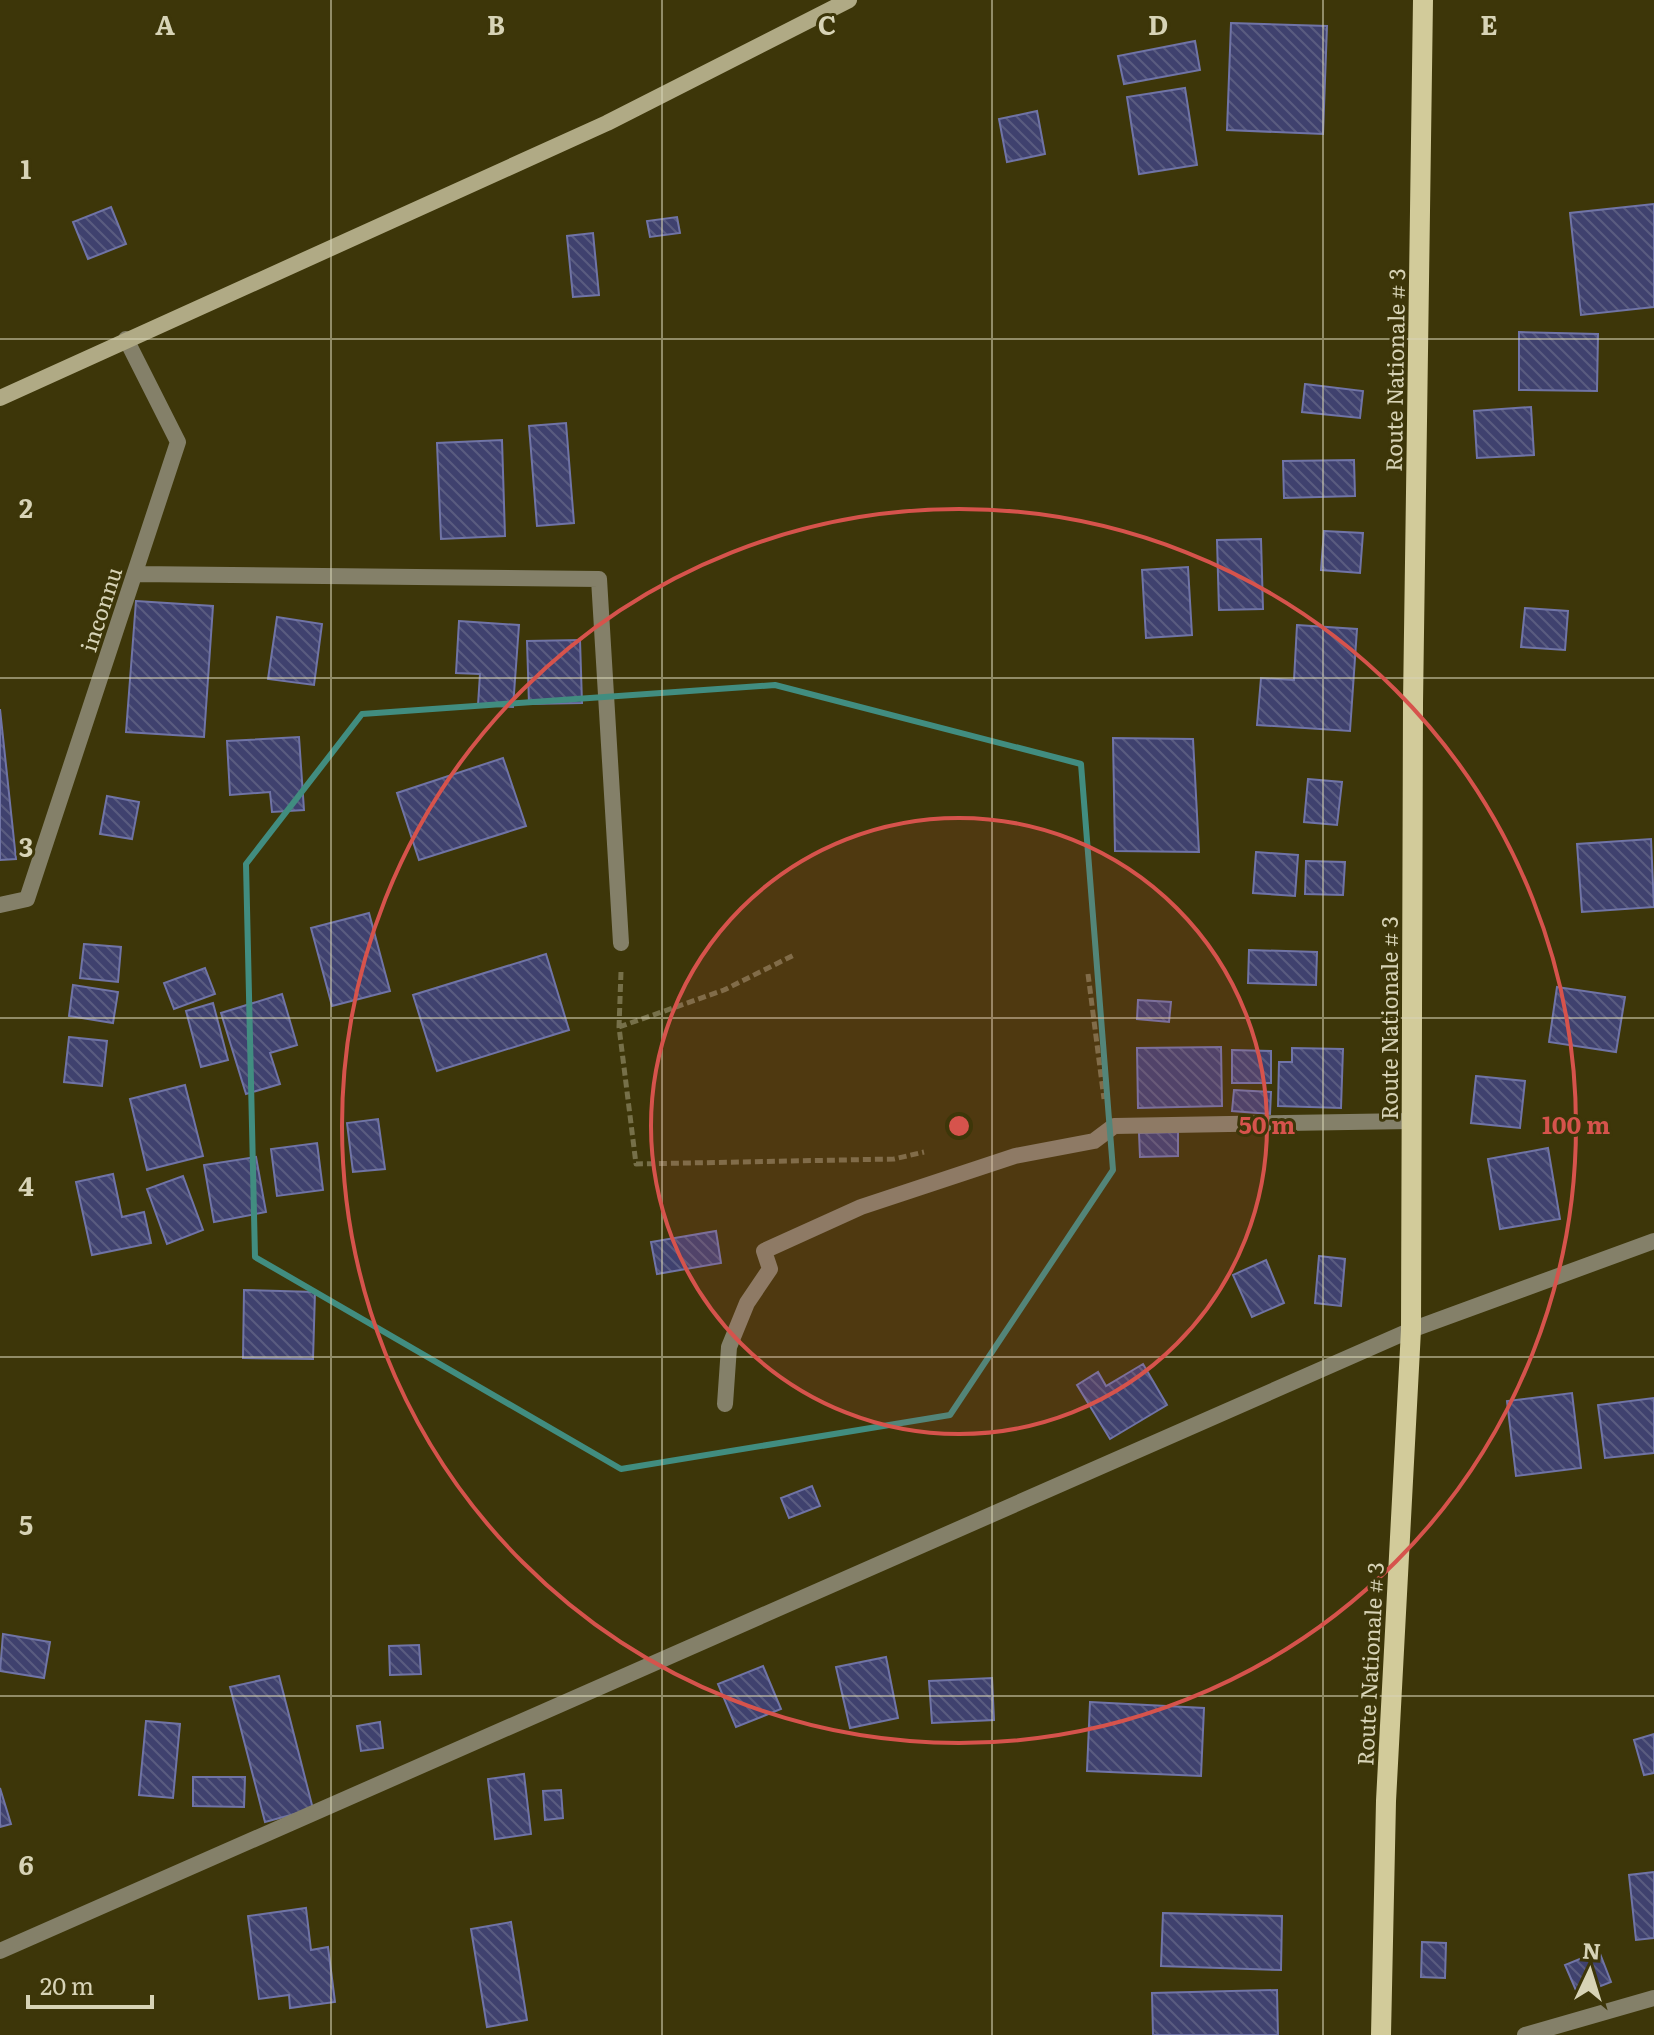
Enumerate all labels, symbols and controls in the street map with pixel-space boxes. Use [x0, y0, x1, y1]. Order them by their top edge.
text: A [155, 4, 175, 43]
text: B [487, 4, 505, 43]
text: C [818, 4, 836, 43]
text: D [1148, 4, 1168, 43]
text: E [1480, 4, 1498, 43]
text: 1 [21, 148, 32, 187]
street label: Route Nationale # 3 [1376, 268, 1412, 472]
text: 2 [19, 487, 33, 526]
street label: inconnu [71, 562, 129, 656]
text: 3 [19, 826, 33, 865]
street label: Route Nationale # 3 [1372, 916, 1405, 1120]
text: 50 m [1239, 1106, 1295, 1141]
text: 100 m [1542, 1106, 1610, 1141]
centre of rings [945, 1112, 973, 1140]
text: 4 [18, 1165, 34, 1204]
text: 5 [19, 1504, 33, 1543]
street label: Route Nationale # 3 [1347, 1561, 1391, 1767]
text: 6 [18, 1844, 34, 1883]
north arrow [1550, 1931, 1630, 2011]
text: N [1581, 1932, 1602, 1967]
scale bar [28, 1959, 152, 2009]
text: 20 m [40, 1967, 94, 2002]

